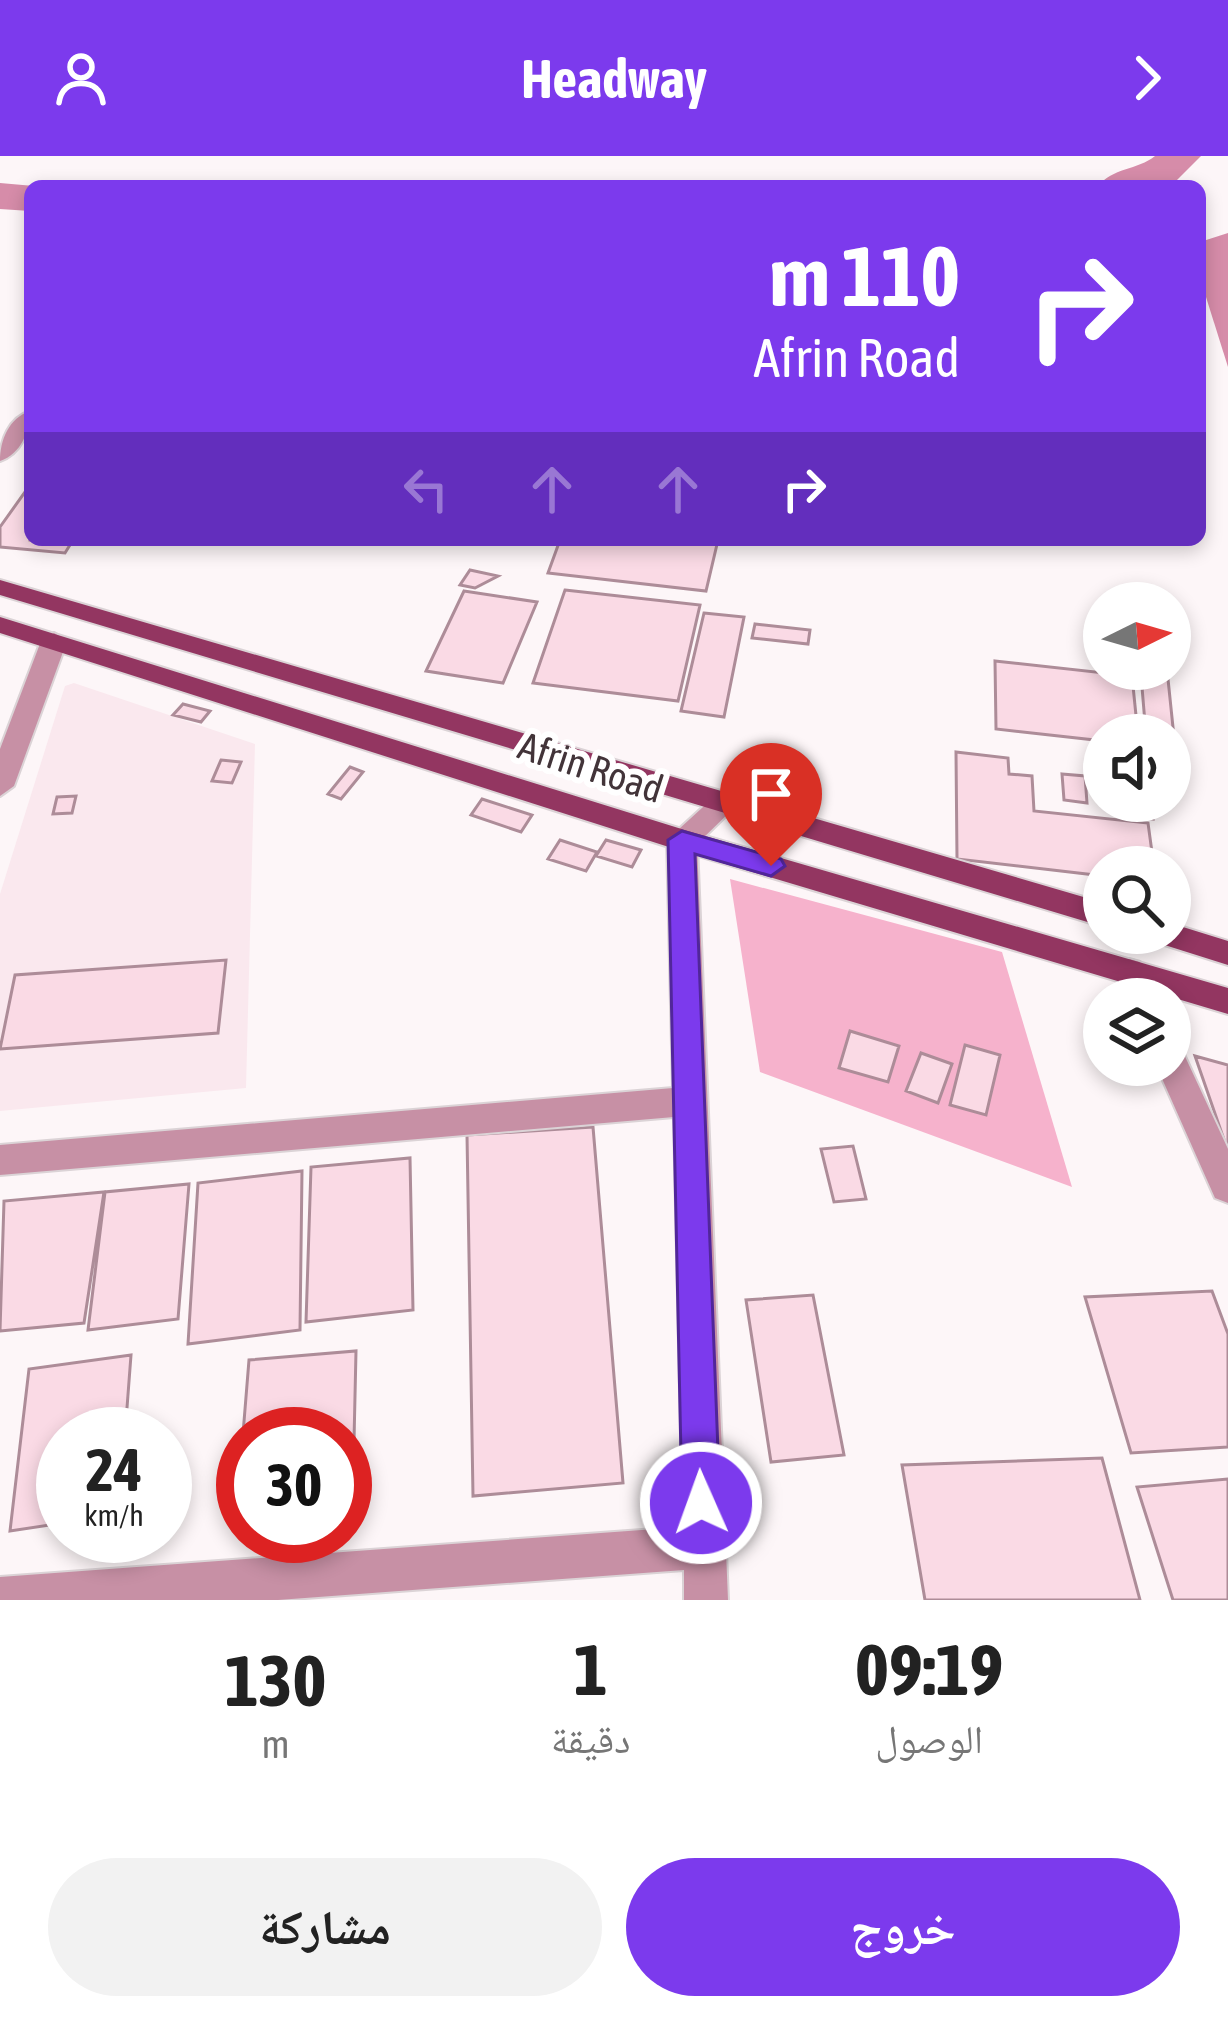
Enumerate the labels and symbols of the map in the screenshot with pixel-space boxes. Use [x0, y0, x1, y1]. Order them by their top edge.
north arrow [1083, 582, 1191, 690]
street label: Afrin Road [513, 723, 669, 811]
pin [720, 743, 822, 866]
speed limit sign: 30 [216, 1407, 372, 1563]
position arrow [638, 1440, 764, 1566]

